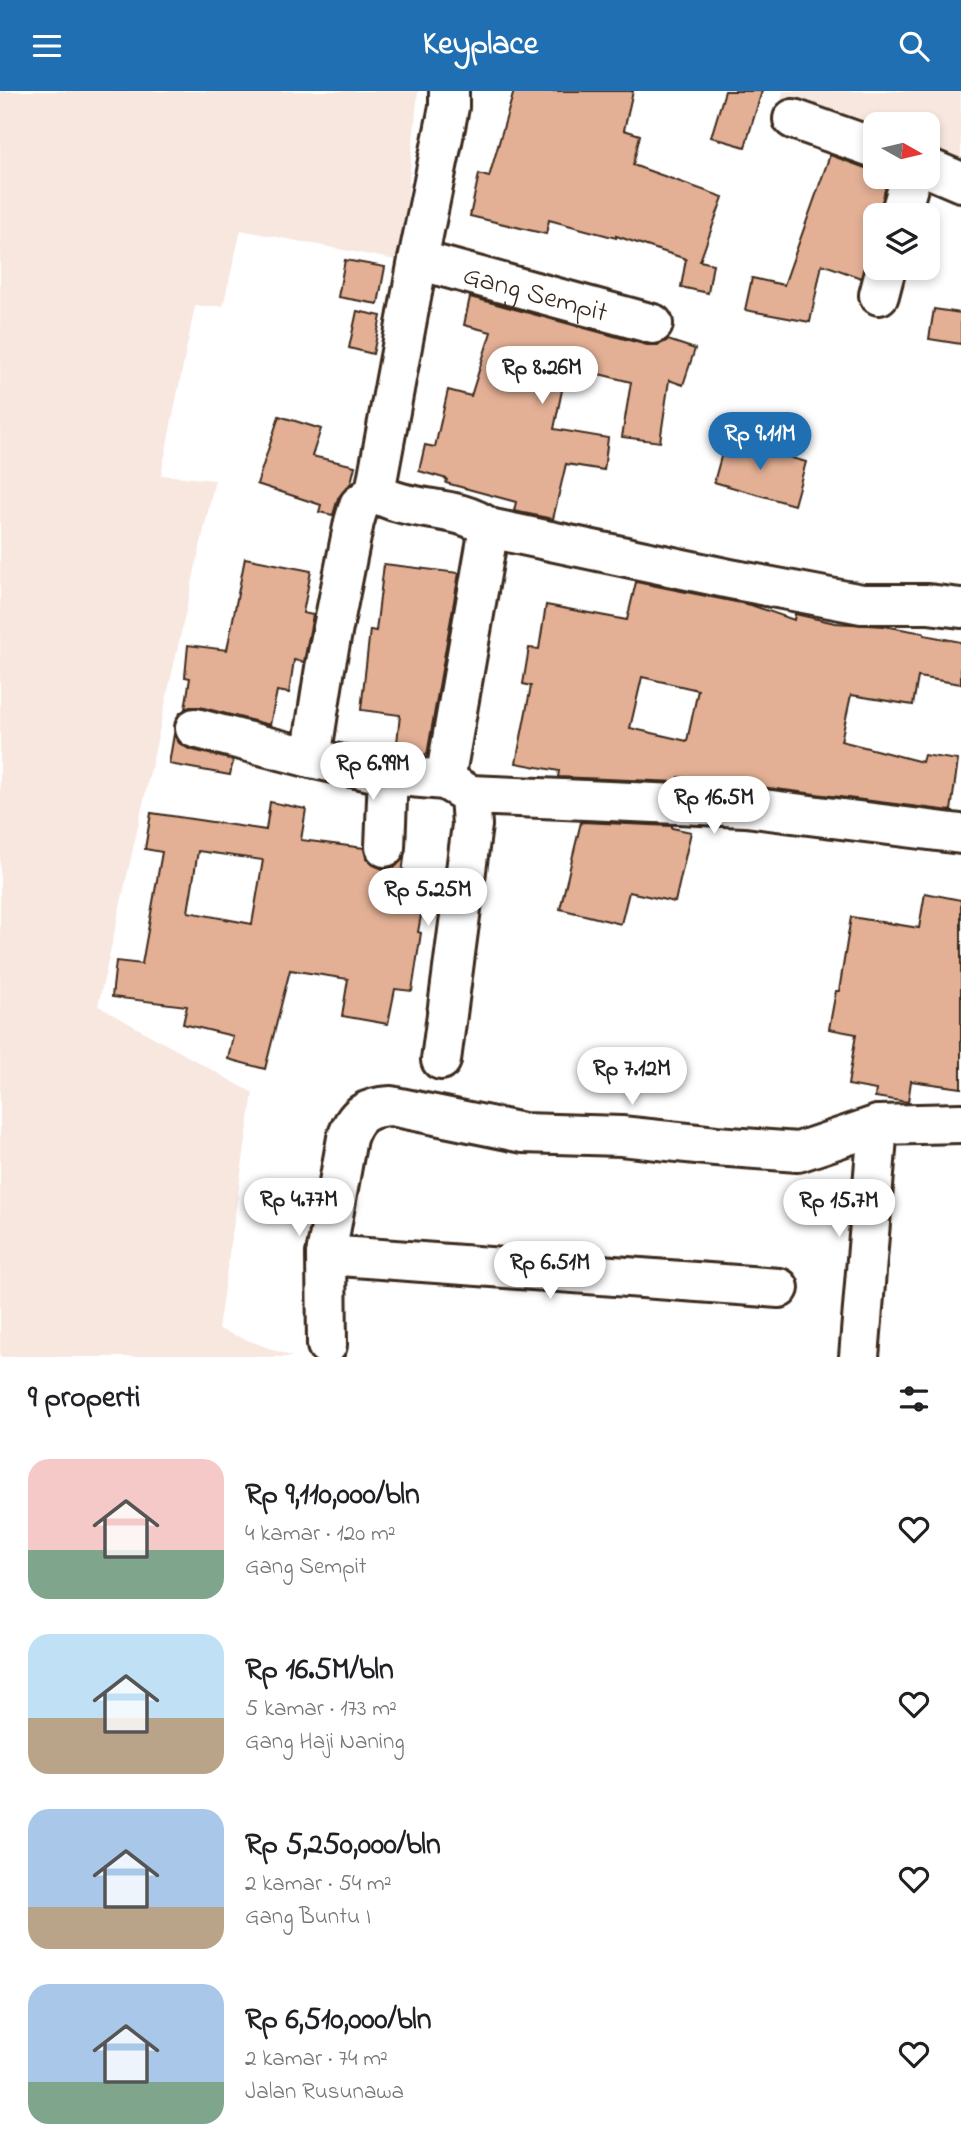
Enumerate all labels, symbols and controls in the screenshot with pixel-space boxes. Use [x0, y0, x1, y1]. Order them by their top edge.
text: Keyplace [423, 22, 538, 69]
icon: menu [28, 27, 66, 65]
icon: search [895, 27, 933, 65]
north arrow [863, 112, 940, 189]
map controls [863, 112, 940, 280]
button: layers [863, 203, 940, 280]
street label: Gang Sempit [458, 256, 612, 335]
pin: Rp 8.26M [470, 347, 614, 406]
text: Rp 8.26M [502, 352, 582, 385]
pin: Rp 9.11M [688, 413, 832, 472]
text: Rp 9.11M [724, 418, 796, 451]
pin: Rp 6.99M [301, 743, 445, 802]
text: Rp 6.99M [336, 748, 410, 781]
pin: Rp 16.5M [642, 777, 786, 836]
text: Rp 16.5M [674, 782, 754, 815]
pin: Rp 5.25M [356, 869, 500, 928]
text: Rp 5.25M [384, 874, 472, 907]
pin: Rp 7.12M [560, 1047, 704, 1107]
text: Rp 7.12M [593, 1053, 671, 1086]
pin: Rp 4.77M [227, 1179, 371, 1238]
pin: Rp 15.7M [767, 1179, 911, 1239]
text: Rp 4.77M [260, 1184, 338, 1217]
text: Rp 15.7M [799, 1185, 879, 1218]
pin: Rp 6.51M [478, 1241, 622, 1301]
text: Rp 6.51M [510, 1247, 590, 1280]
text: 9 properti [28, 1377, 140, 1421]
icon: filters [895, 1380, 933, 1418]
text: Rp 9,110,000/bln [245, 1474, 420, 1518]
icon: home [84, 1487, 168, 1571]
icon: heart [895, 1510, 933, 1548]
text: 4 kamar · 120 m² [245, 1518, 396, 1551]
text: Gang Sempit [245, 1551, 367, 1584]
text: Rp 16.5M/bln [245, 1649, 394, 1693]
icon: home [84, 1662, 168, 1746]
icon: heart [895, 1685, 933, 1723]
text: 5 kamar · 173 m² [245, 1693, 397, 1726]
text: Gang Haji Naning [245, 1726, 405, 1759]
text: Rp 5,250,000/bln [245, 1824, 441, 1868]
icon: home [84, 1837, 168, 1921]
icon: heart [895, 1860, 933, 1898]
text: 2 kamar · 54 m² [245, 1868, 392, 1901]
text: Gang Buntu I [245, 1901, 371, 1934]
text: Rp 6,510,000/bln [245, 1999, 432, 2043]
icon: home [84, 2012, 168, 2096]
icon: heart [895, 2035, 933, 2073]
text: 2 kamar · 74 m² [245, 2043, 388, 2076]
text: Jalan Rusunawa [245, 2076, 404, 2109]

